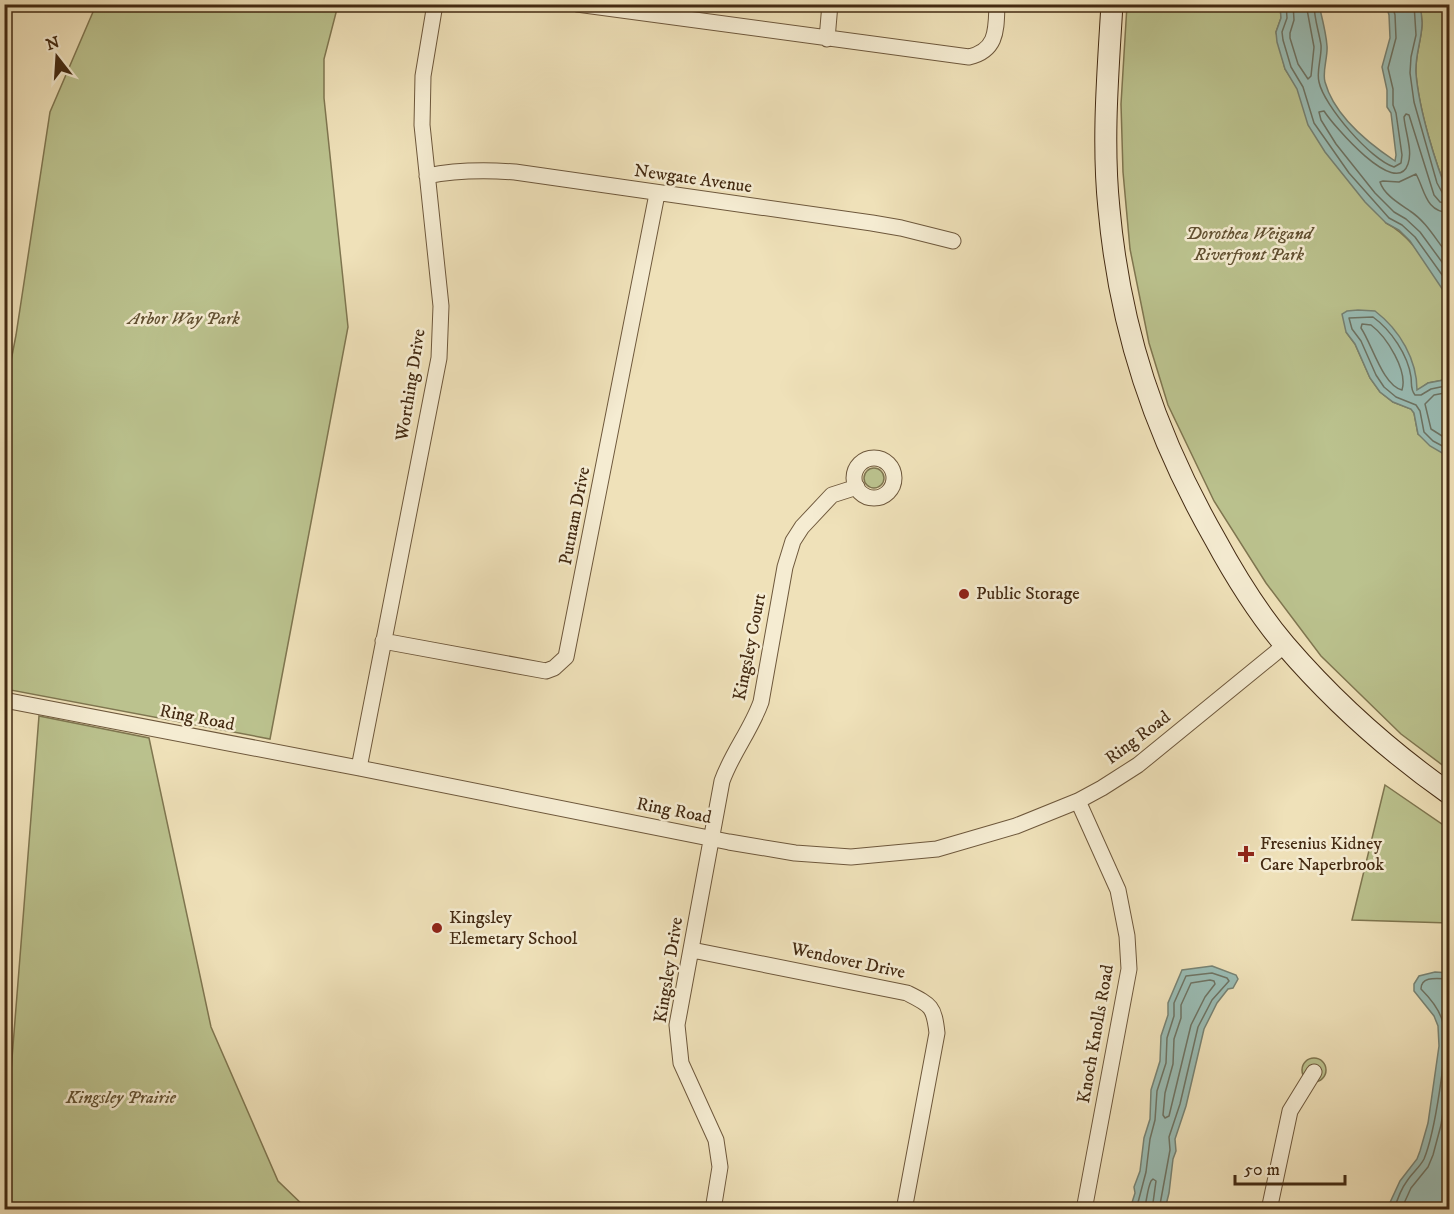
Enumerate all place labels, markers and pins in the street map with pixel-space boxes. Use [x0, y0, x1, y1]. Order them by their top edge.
place label: Public Storage [976, 583, 1080, 605]
marker: Public Storage [957, 587, 971, 601]
place label: Fresenius Kidney Care Naperbrook [1260, 833, 1384, 876]
marker: Fresenius Kidney Care Naperbrook [1237, 845, 1255, 863]
place label: Kingsley Elemetary School [449, 907, 578, 950]
marker: Kingsley Elemetary School [430, 921, 444, 935]

